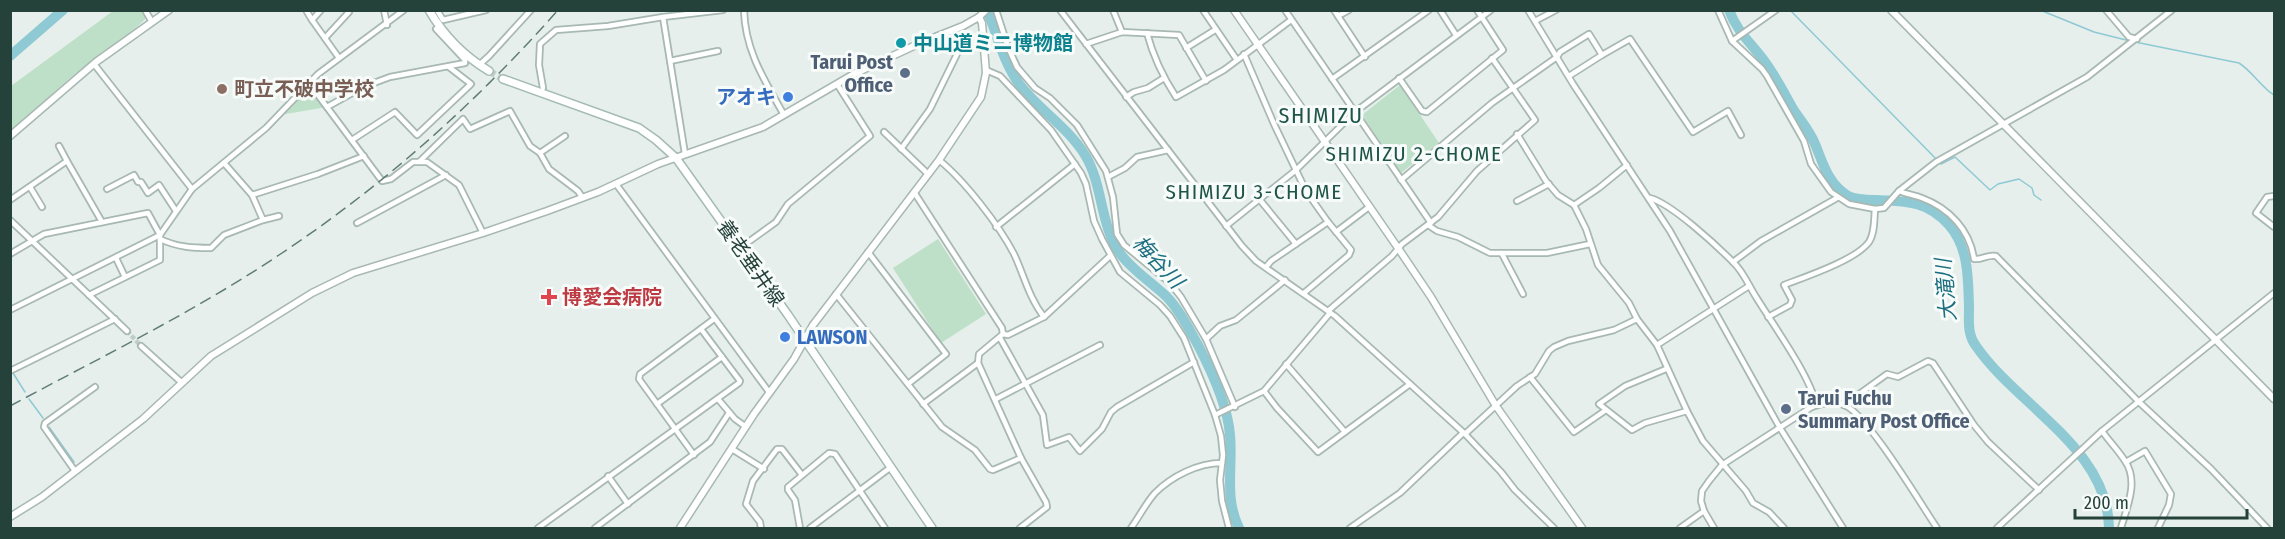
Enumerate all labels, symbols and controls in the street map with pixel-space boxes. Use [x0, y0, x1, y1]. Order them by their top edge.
place label: 中山道ミニ博物館 [913, 31, 1073, 55]
marker: 中山道ミニ博物館 [894, 36, 908, 50]
place label: Tarui Post Office [810, 50, 894, 97]
marker: Tarui Post Office [898, 66, 912, 80]
place label: 町立不破中学校 [234, 77, 374, 101]
marker: 町立不破中学校 [215, 82, 229, 96]
place label: アオキ [716, 85, 776, 109]
marker: アオキ [781, 90, 795, 104]
district label: SHIMIZU [1278, 102, 1364, 129]
district label: SHIMIZU 2-CHOME [1326, 141, 1502, 167]
district label: SHIMIZU 3-CHOME [1166, 179, 1343, 205]
street label: 養老垂井線 [712, 215, 790, 311]
water label: 梅谷川 [1127, 230, 1190, 295]
water label: 大滝川 [1930, 255, 1962, 323]
place label: 博愛会病院 [562, 285, 662, 309]
marker: 博愛会病院 [540, 288, 558, 306]
place label: LAWSON [797, 325, 867, 349]
marker: LAWSON [778, 330, 792, 344]
place label: Tarui Fuchu Summary Post Office [1798, 386, 1970, 433]
marker: Tarui Fuchu Summary Post Office [1779, 402, 1793, 416]
scale bar [2075, 482, 2248, 520]
text: 200 m [2084, 492, 2129, 514]

